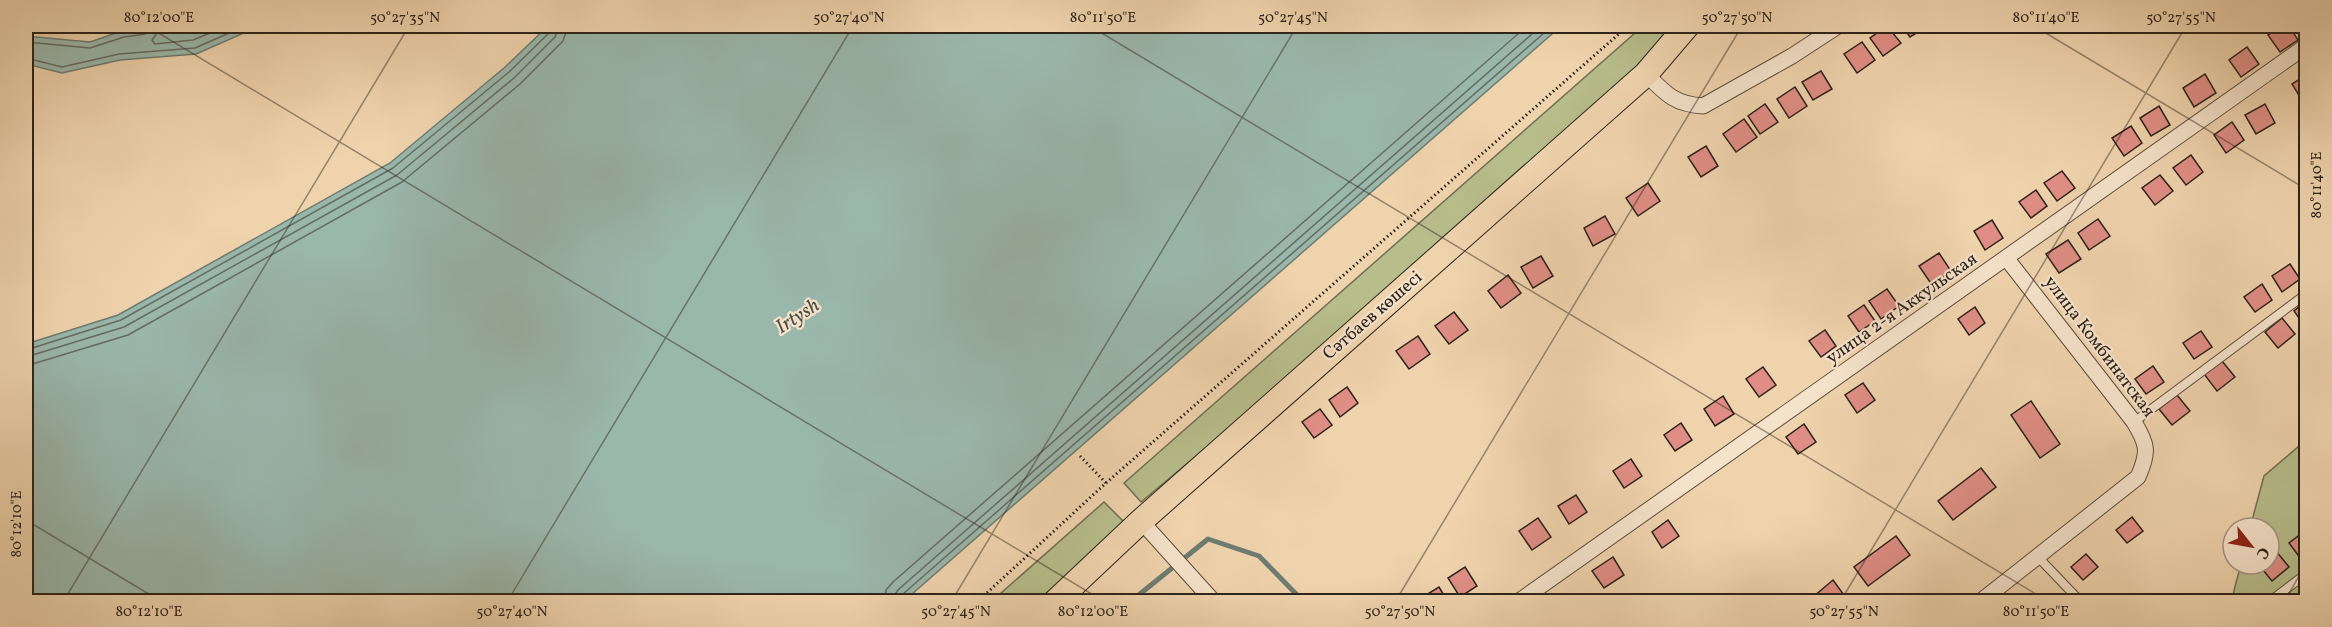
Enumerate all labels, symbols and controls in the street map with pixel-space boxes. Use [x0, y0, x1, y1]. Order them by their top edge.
text: 80°12'00"E [124, 8, 194, 29]
text: 50°27'35"N [370, 8, 440, 29]
text: 50°27'40"N [813, 8, 885, 29]
text: 80°11'50"E [1070, 8, 1136, 29]
text: 50°27'45"N [1258, 8, 1328, 29]
text: 50°27'50"N [1702, 8, 1772, 29]
text: 80°11'40"E [2013, 8, 2079, 29]
text: 50°27'55"N [2146, 8, 2216, 29]
text: 80°11'40"E [2307, 152, 2328, 218]
street label: улица 2-я Аккульская [1821, 247, 1983, 371]
street label: Сәтбаев көшесі [1318, 266, 1428, 366]
street label: улица Комбинатская [2037, 271, 2161, 423]
water label: Irtysh [770, 292, 826, 342]
text: 80°12'10"E [7, 490, 28, 558]
north arrow [2221, 516, 2281, 576]
text: С [2250, 543, 2274, 563]
text: 80°12'10"E [115, 602, 183, 623]
text: 50°27'40"N [476, 602, 548, 623]
text: 50°27'45"N [921, 602, 991, 623]
text: 80°12'00"E [1058, 602, 1128, 623]
text: 50°27'50"N [1365, 602, 1435, 623]
text: 50°27'55"N [1809, 602, 1879, 623]
text: 80°11'50"E [2003, 602, 2069, 623]

